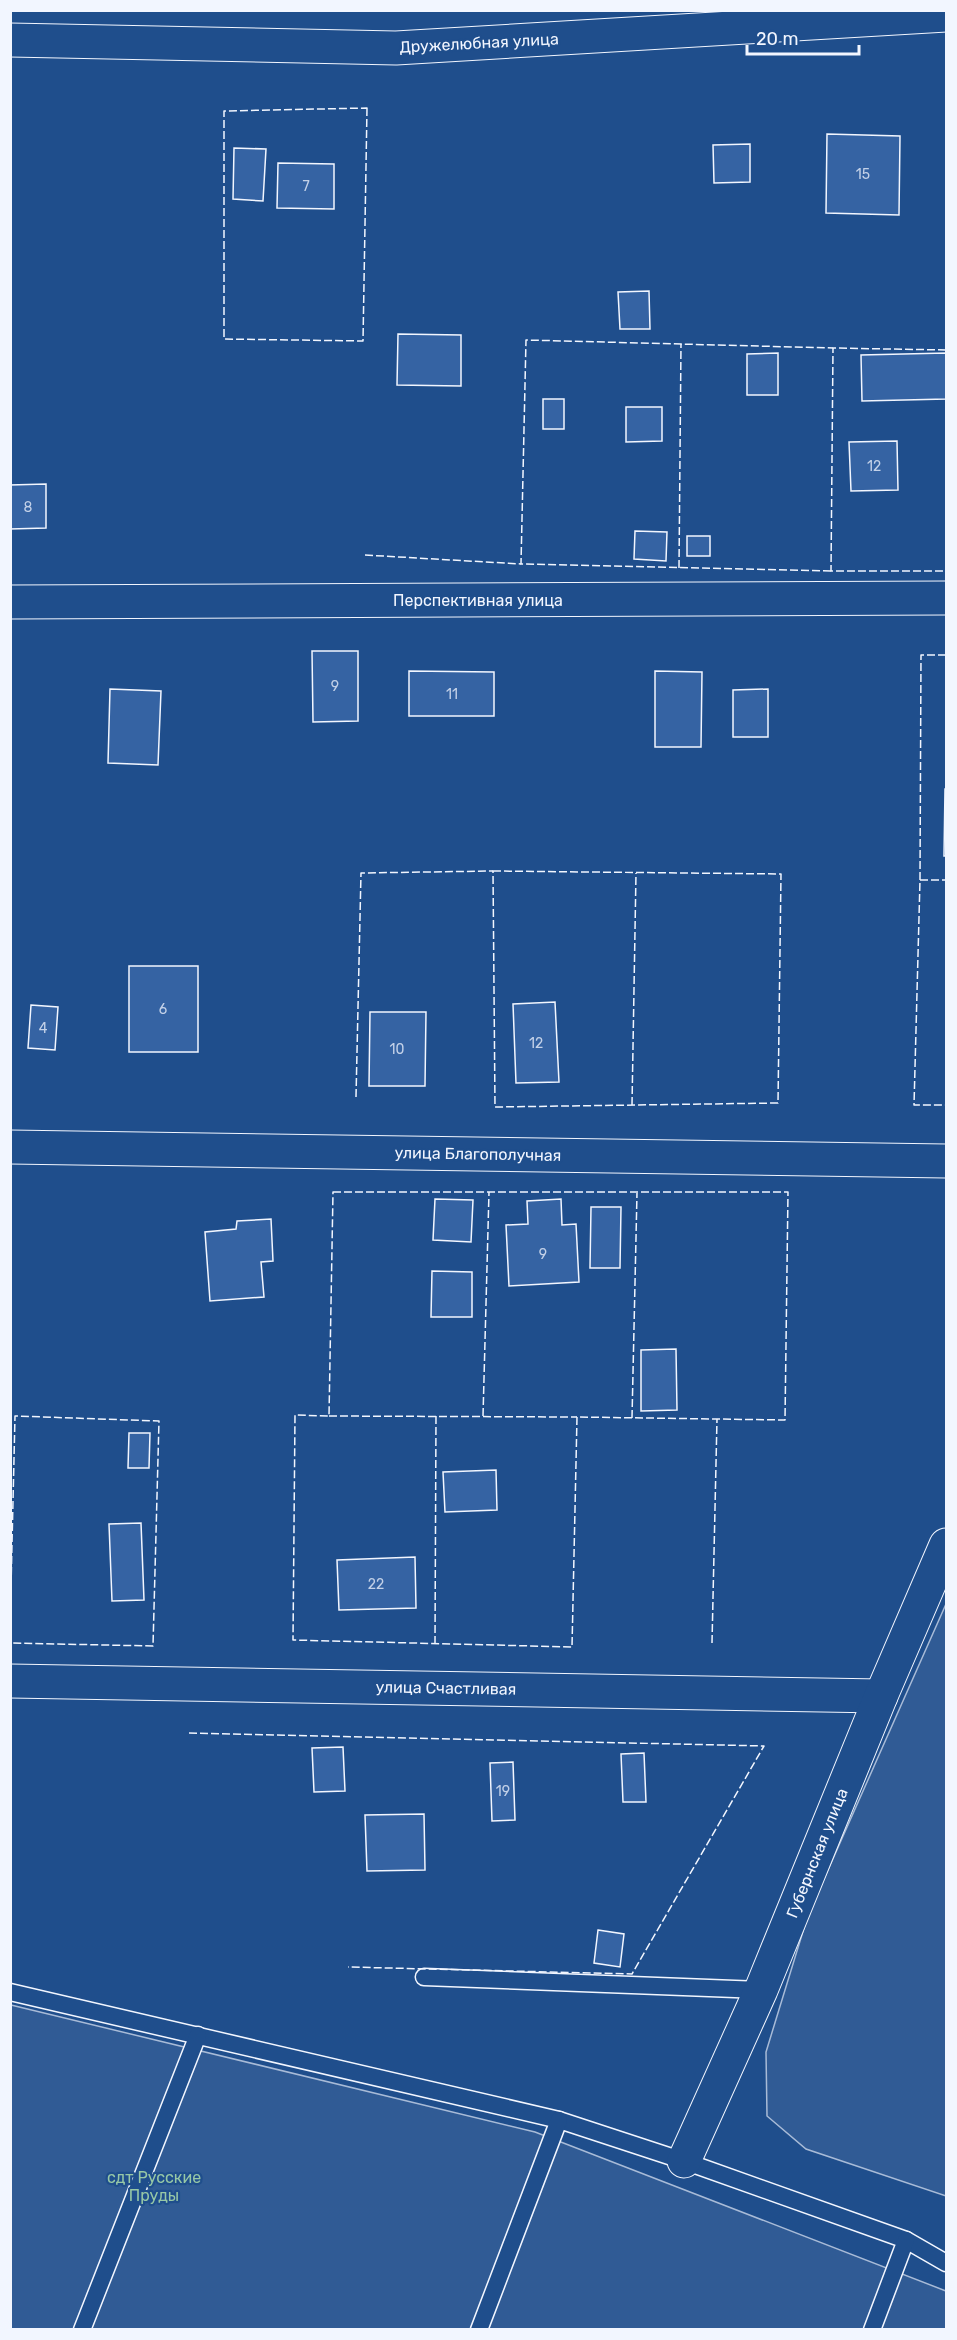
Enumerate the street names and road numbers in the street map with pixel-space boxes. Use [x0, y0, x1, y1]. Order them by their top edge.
street label: Дружелюбная улица [399, 29, 559, 57]
street label: Перспективная улица [393, 591, 563, 610]
street label: улица Благополучная [394, 1143, 562, 1165]
street label: улица Счастливая [375, 1677, 517, 1699]
street label: Губернская улица [782, 1785, 852, 1921]

